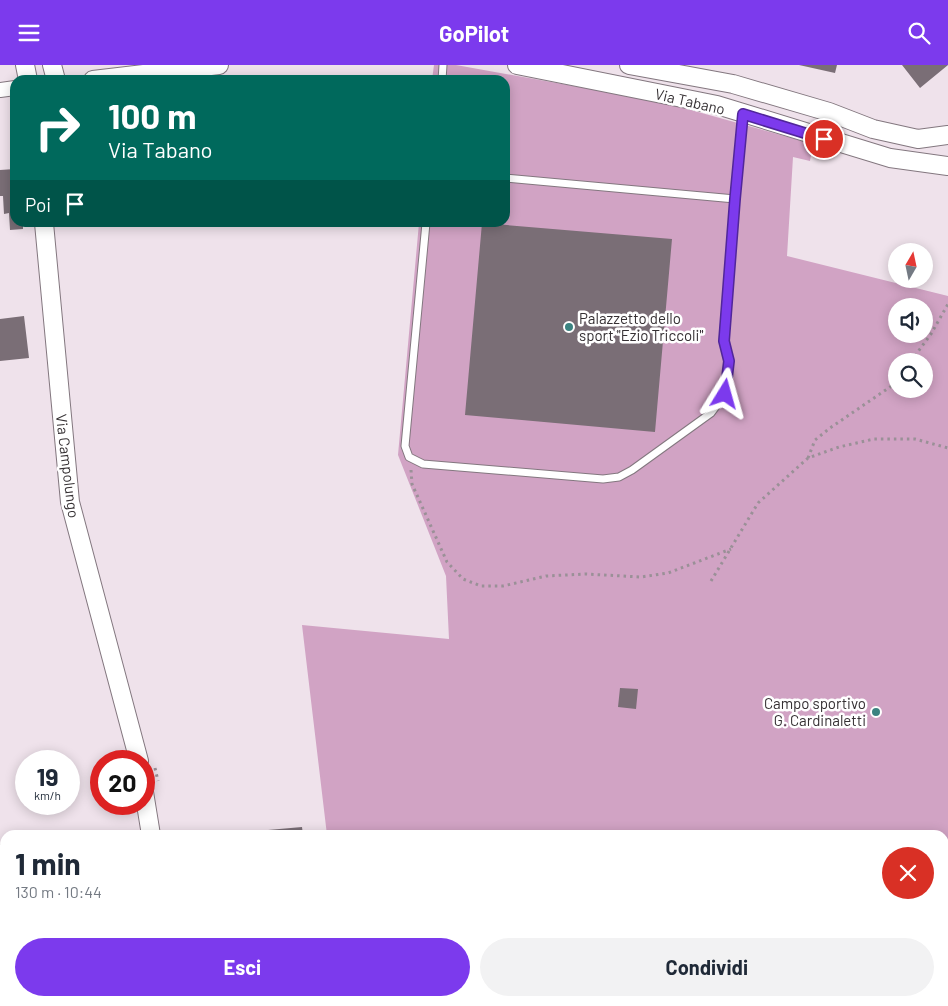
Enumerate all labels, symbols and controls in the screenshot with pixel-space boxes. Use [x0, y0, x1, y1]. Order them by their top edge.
icon: menu [15, 19, 43, 47]
icon: search [905, 19, 933, 47]
text: GoPilot [439, 20, 509, 46]
street label: Via Tabano [653, 84, 727, 118]
text: 100 m [108, 94, 197, 136]
icon: right [25, 95, 90, 160]
pin [803, 118, 845, 160]
icon: arrive [810, 125, 838, 153]
text: Via Tabano [108, 136, 213, 162]
icon: arrive [61, 190, 89, 218]
text: Poi [25, 193, 51, 216]
north arrow [888, 243, 932, 287]
map controls [888, 243, 933, 398]
button: sound [888, 298, 933, 343]
place label: Palazzetto dello sport "Ezio Triccoli" [579, 309, 703, 344]
marker: Palazzetto dello sport "Ezio Triccoli" [563, 321, 575, 333]
button: search [888, 353, 933, 398]
position arrow [698, 367, 750, 419]
street label: Via Campolungo [53, 413, 83, 519]
place label: Campo sportivo G. Cardinaletti [764, 694, 866, 729]
marker: Campo sportivo G. Cardinaletti [870, 706, 882, 718]
speed limit sign: 20 [90, 750, 155, 815]
text: 19 [36, 761, 59, 791]
text: km/h [34, 788, 61, 802]
text: 1 min [15, 845, 81, 881]
button: close [882, 847, 934, 899]
text: 130 m · 10:44 [15, 882, 102, 901]
button: Esci [15, 938, 470, 996]
button: Condividi [480, 938, 934, 996]

